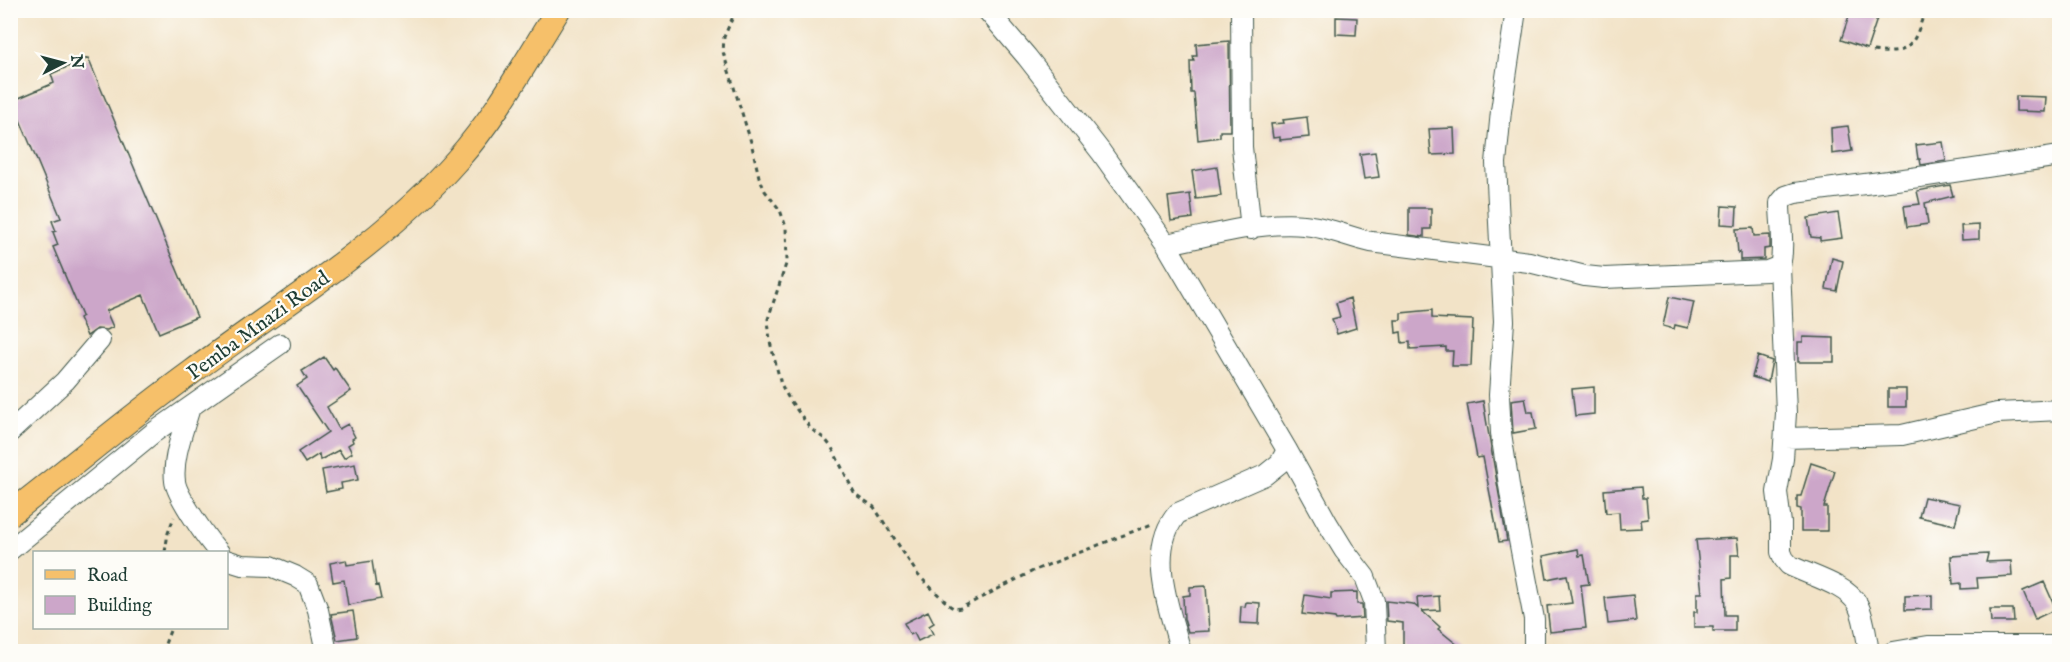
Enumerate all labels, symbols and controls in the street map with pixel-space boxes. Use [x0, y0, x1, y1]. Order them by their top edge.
north arrow [33, 33, 93, 93]
text: N [65, 53, 87, 70]
street label: Pemba Mnazi Road [182, 265, 336, 387]
legend [33, 551, 228, 629]
text: Road [87, 565, 128, 588]
text: Building [87, 595, 152, 618]

